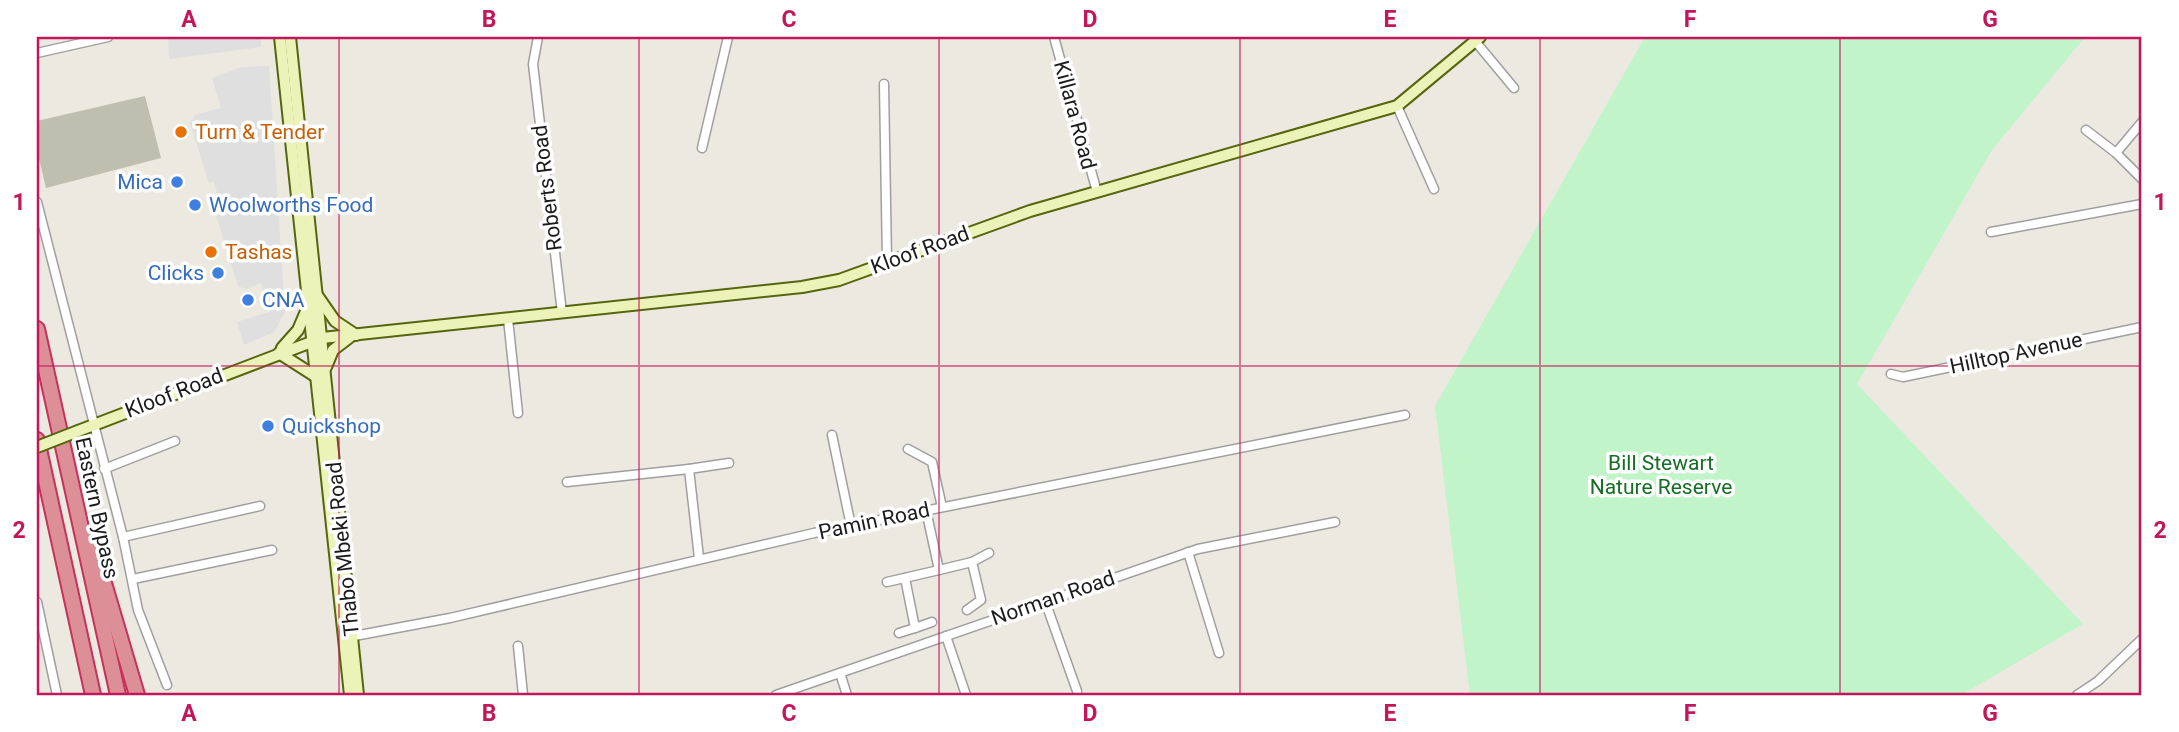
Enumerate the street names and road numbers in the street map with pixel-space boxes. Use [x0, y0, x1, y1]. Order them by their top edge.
street label: Killara Road [1049, 58, 1101, 172]
street label: Roberts Road [527, 124, 567, 252]
street label: Kloof Road [868, 221, 972, 279]
street label: Hilltop Avenue [1948, 327, 2084, 379]
street label: Kloof Road [122, 363, 226, 423]
street label: Eastern Bypass [70, 435, 124, 581]
street label: Thabo Mbeki Road [322, 461, 364, 637]
street label: Pamin Road [816, 498, 932, 544]
street label: Norman Road [988, 566, 1118, 630]

